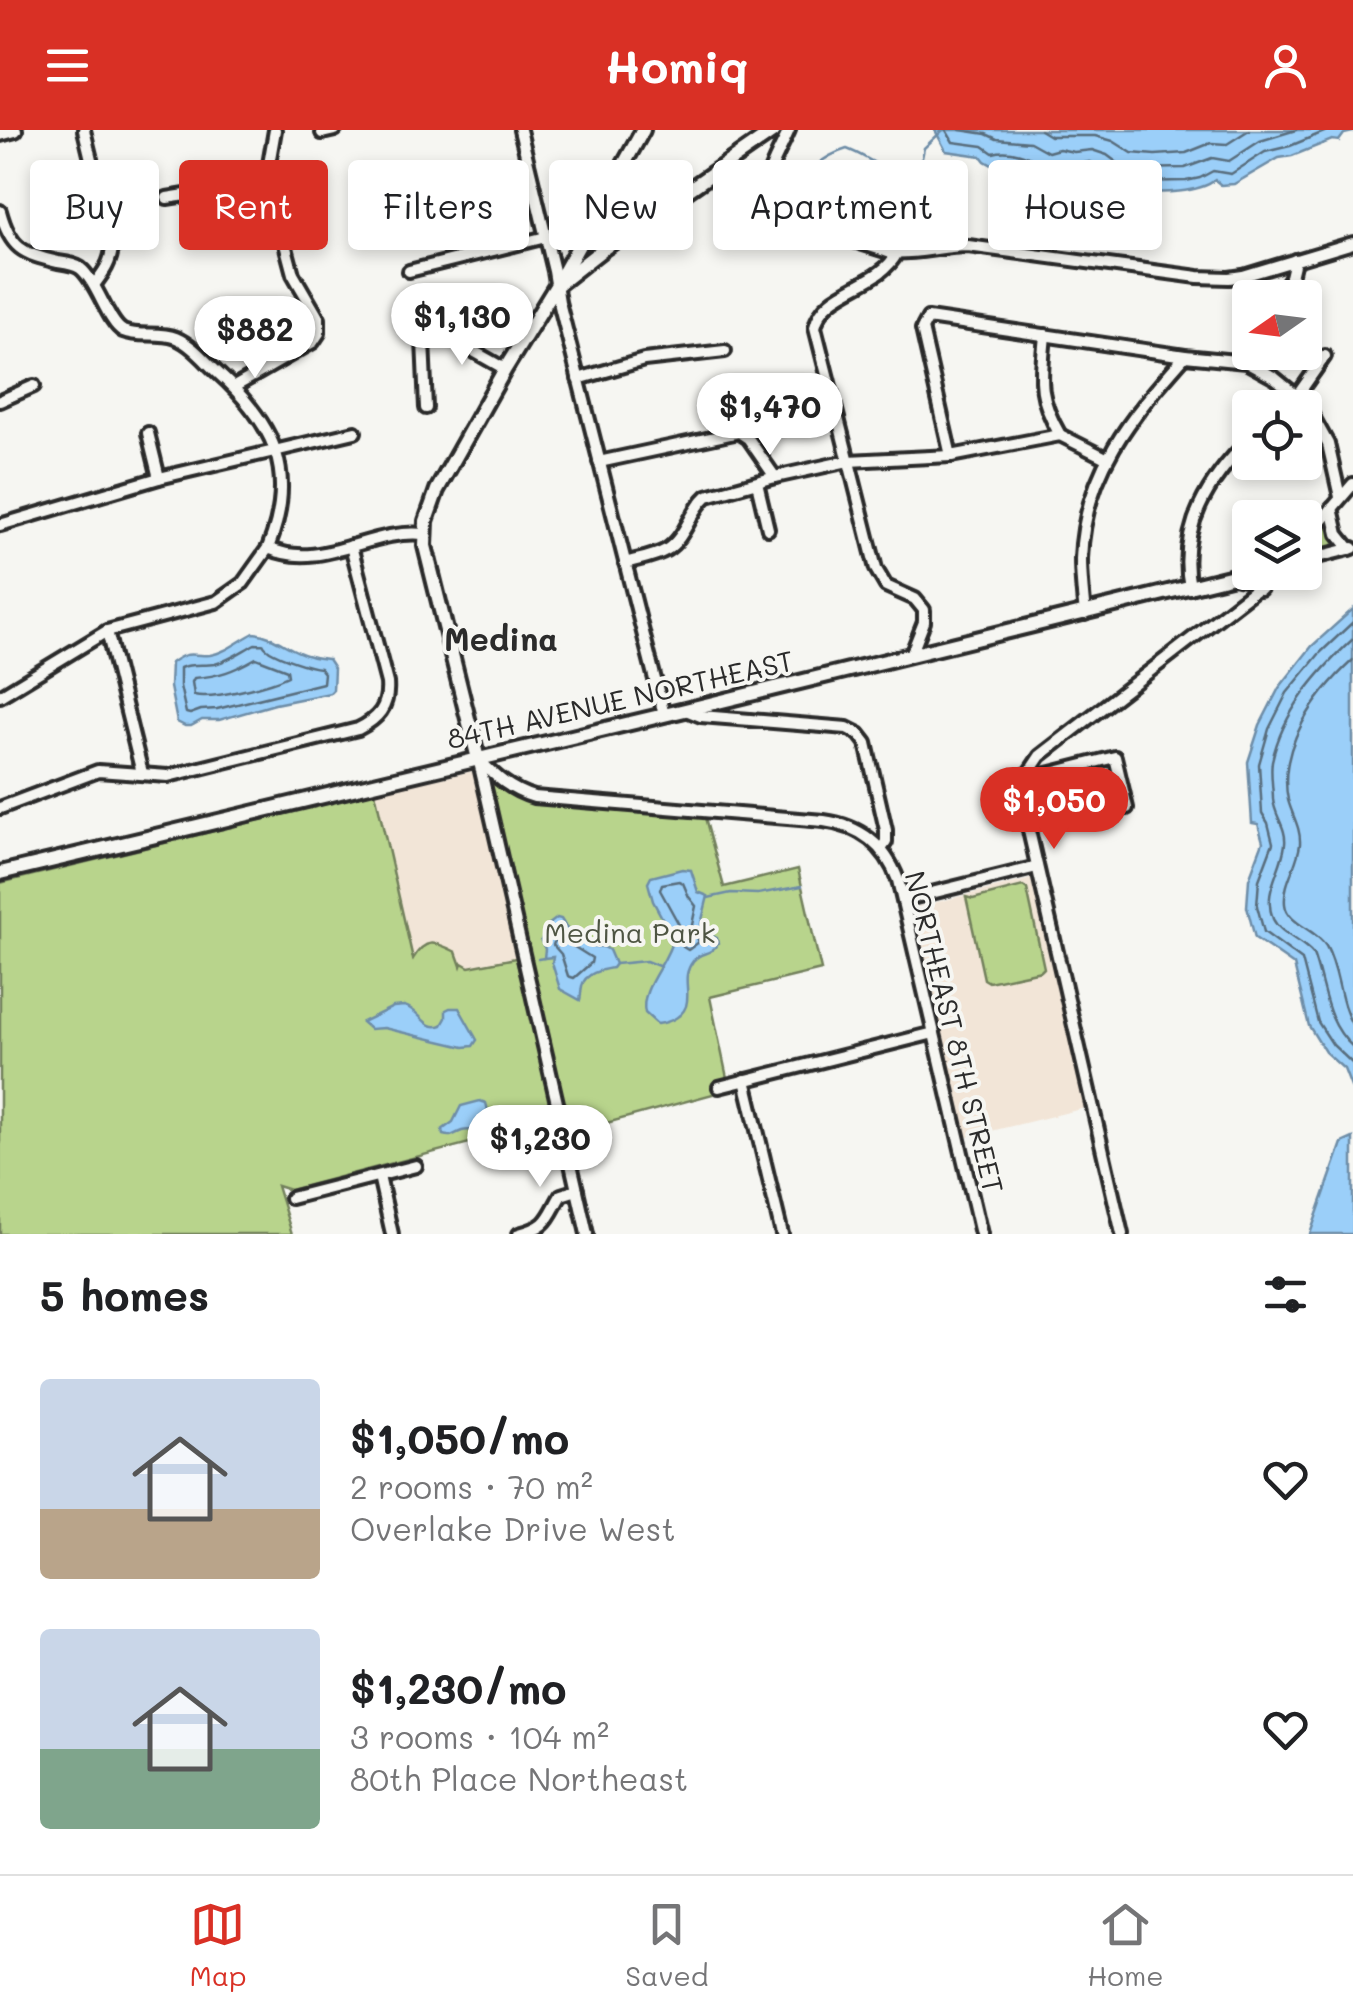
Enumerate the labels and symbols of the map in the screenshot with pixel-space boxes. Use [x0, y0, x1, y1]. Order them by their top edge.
north arrow [1232, 280, 1322, 370]
pin: $1,130 [381, 283, 543, 368]
pin: $882 [196, 296, 314, 381]
pin: $1,470 [689, 373, 851, 458]
district label: Medina [444, 617, 558, 659]
street label: 84TH AVENUE NORTHEAST [443, 642, 797, 756]
pin: $1,050 [973, 767, 1135, 852]
street label: NORTHEAST 8TH STREET [898, 867, 1012, 1197]
park label: Medina Park [544, 914, 716, 950]
pin: $1,230 [459, 1105, 621, 1190]

